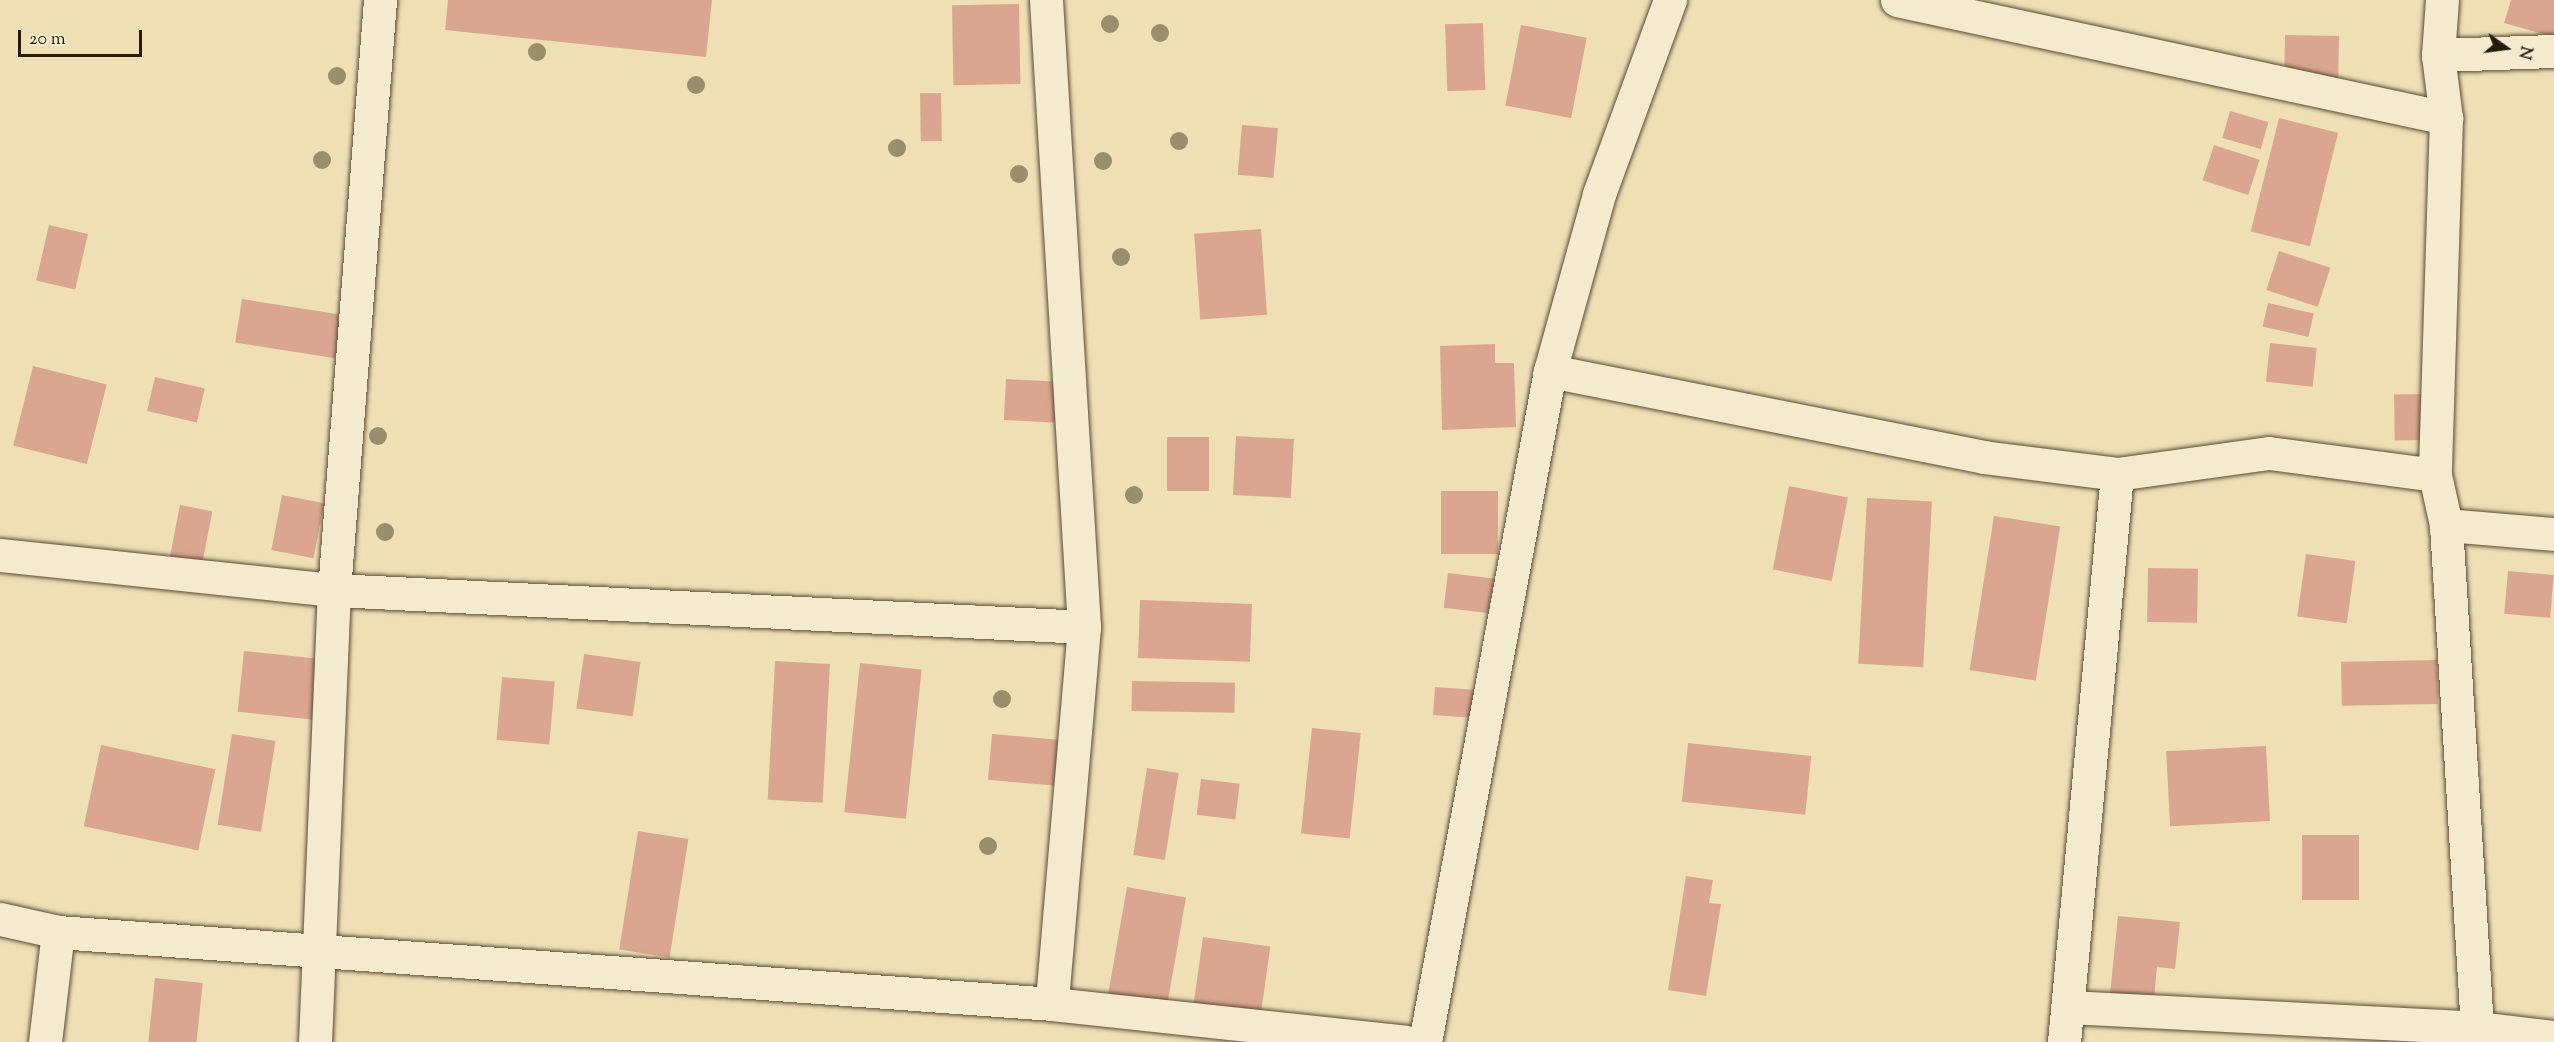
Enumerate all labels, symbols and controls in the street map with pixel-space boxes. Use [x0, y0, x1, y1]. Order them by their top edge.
scale bar [21, 18, 146, 56]
north arrow [2476, 18, 2536, 78]
text: 20 m [29, 27, 66, 53]
text: N [2511, 43, 2537, 61]

